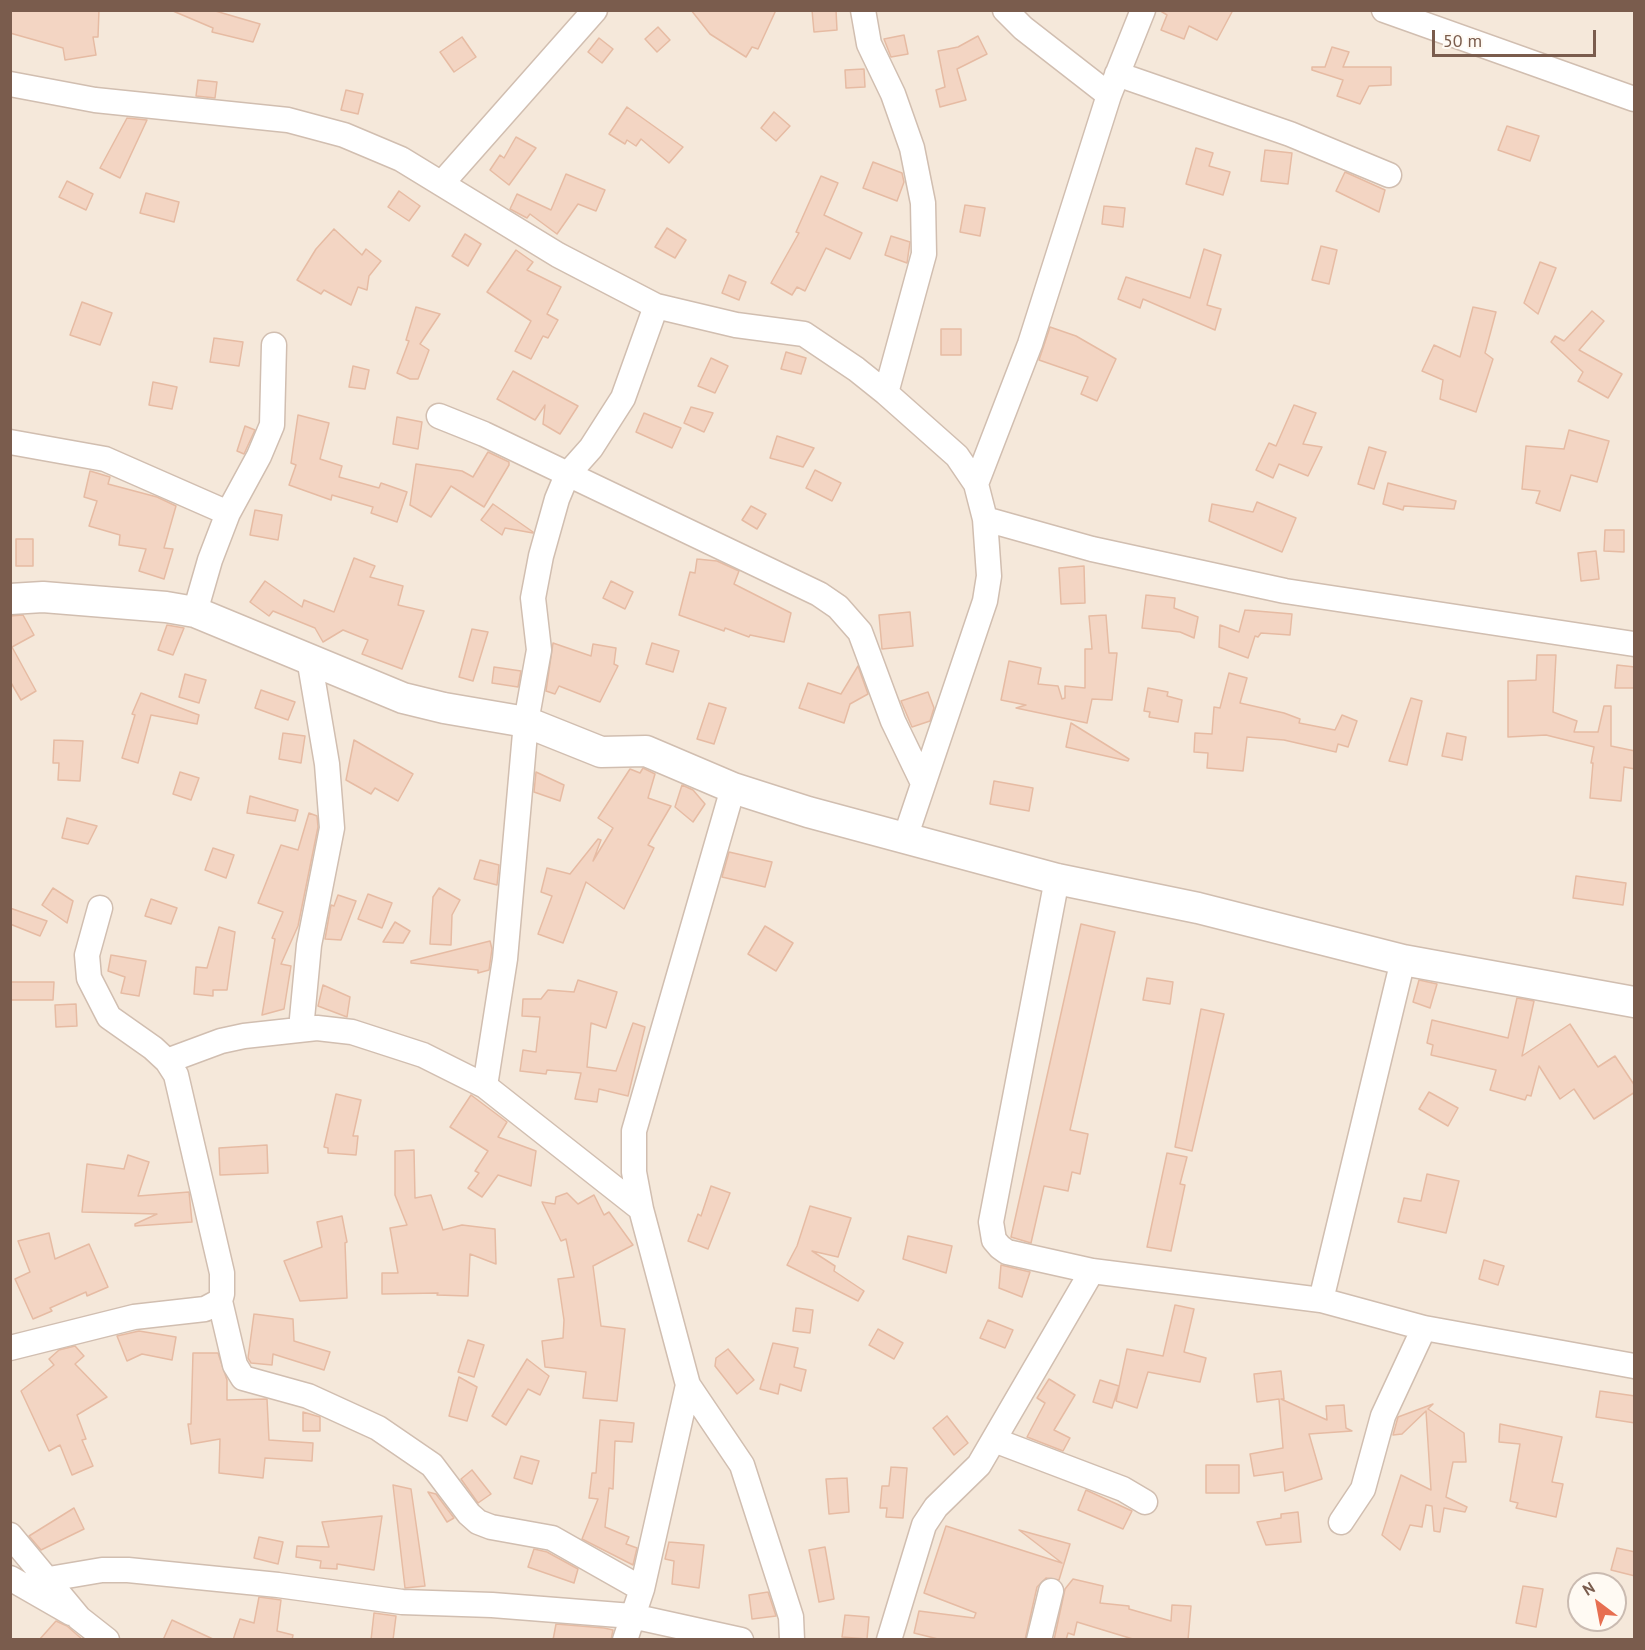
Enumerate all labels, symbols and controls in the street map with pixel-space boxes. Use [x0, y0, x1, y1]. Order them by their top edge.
scale bar [1435, 18, 1598, 56]
text: 50 m [1443, 29, 1482, 52]
north arrow [1567, 1572, 1627, 1632]
text: N [1579, 1577, 1598, 1600]

